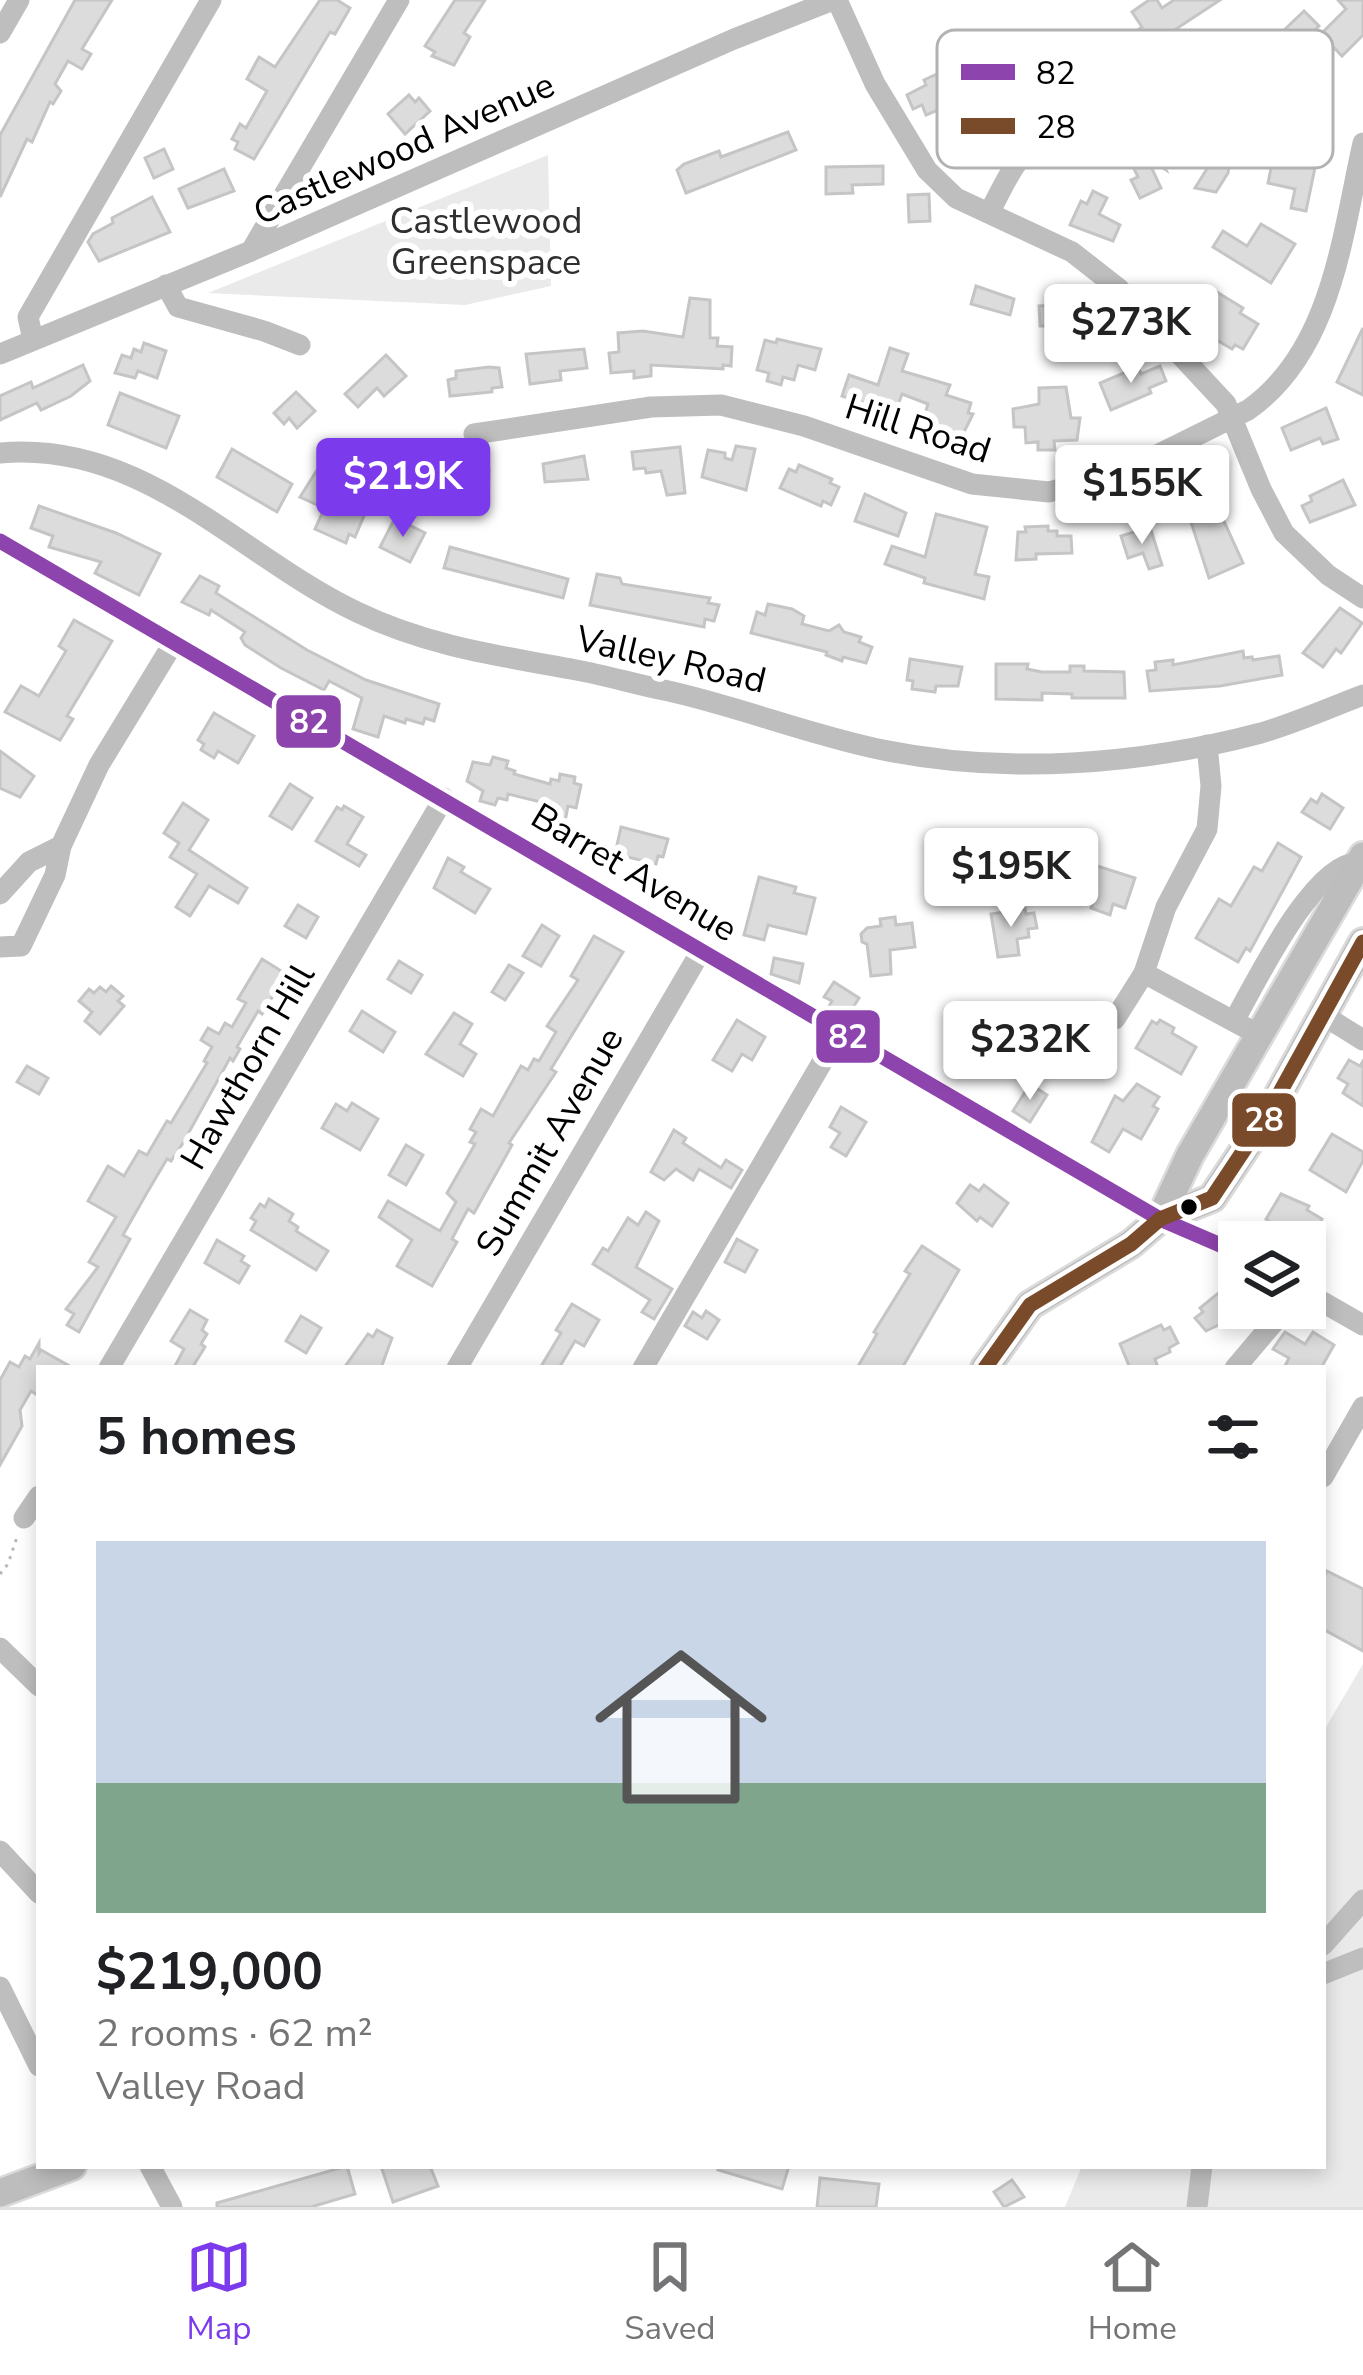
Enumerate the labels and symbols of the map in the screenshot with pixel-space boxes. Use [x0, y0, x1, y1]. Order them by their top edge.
legend [937, 30, 1333, 168]
text: 82 [1036, 51, 1076, 96]
street label: Castlewood Avenue [246, 61, 562, 237]
text: 28 [1036, 105, 1076, 150]
park label: Castlewood Greenspace [390, 197, 582, 287]
pin: $273K [1047, 284, 1215, 386]
street label: Hill Road [839, 383, 997, 475]
pin: $219K [319, 438, 487, 540]
pin: $155K [1058, 445, 1226, 547]
street label: Valley Road [570, 614, 771, 706]
line badge: 82 [274, 693, 343, 750]
text: 82 [289, 700, 329, 745]
street label: Barret Avenue [522, 792, 746, 954]
pin: $195K [927, 828, 1095, 930]
street label: Hawthorn Hill [169, 955, 327, 1179]
pin: $232K [946, 1001, 1114, 1103]
line badge: 82 [814, 1008, 882, 1065]
text: 82 [828, 1015, 868, 1060]
street label: Summit Avenue [465, 1019, 635, 1265]
line badge: 28 [1230, 1091, 1298, 1149]
text: 28 [1244, 1098, 1284, 1143]
unlabelled marker [1178, 1196, 1200, 1218]

